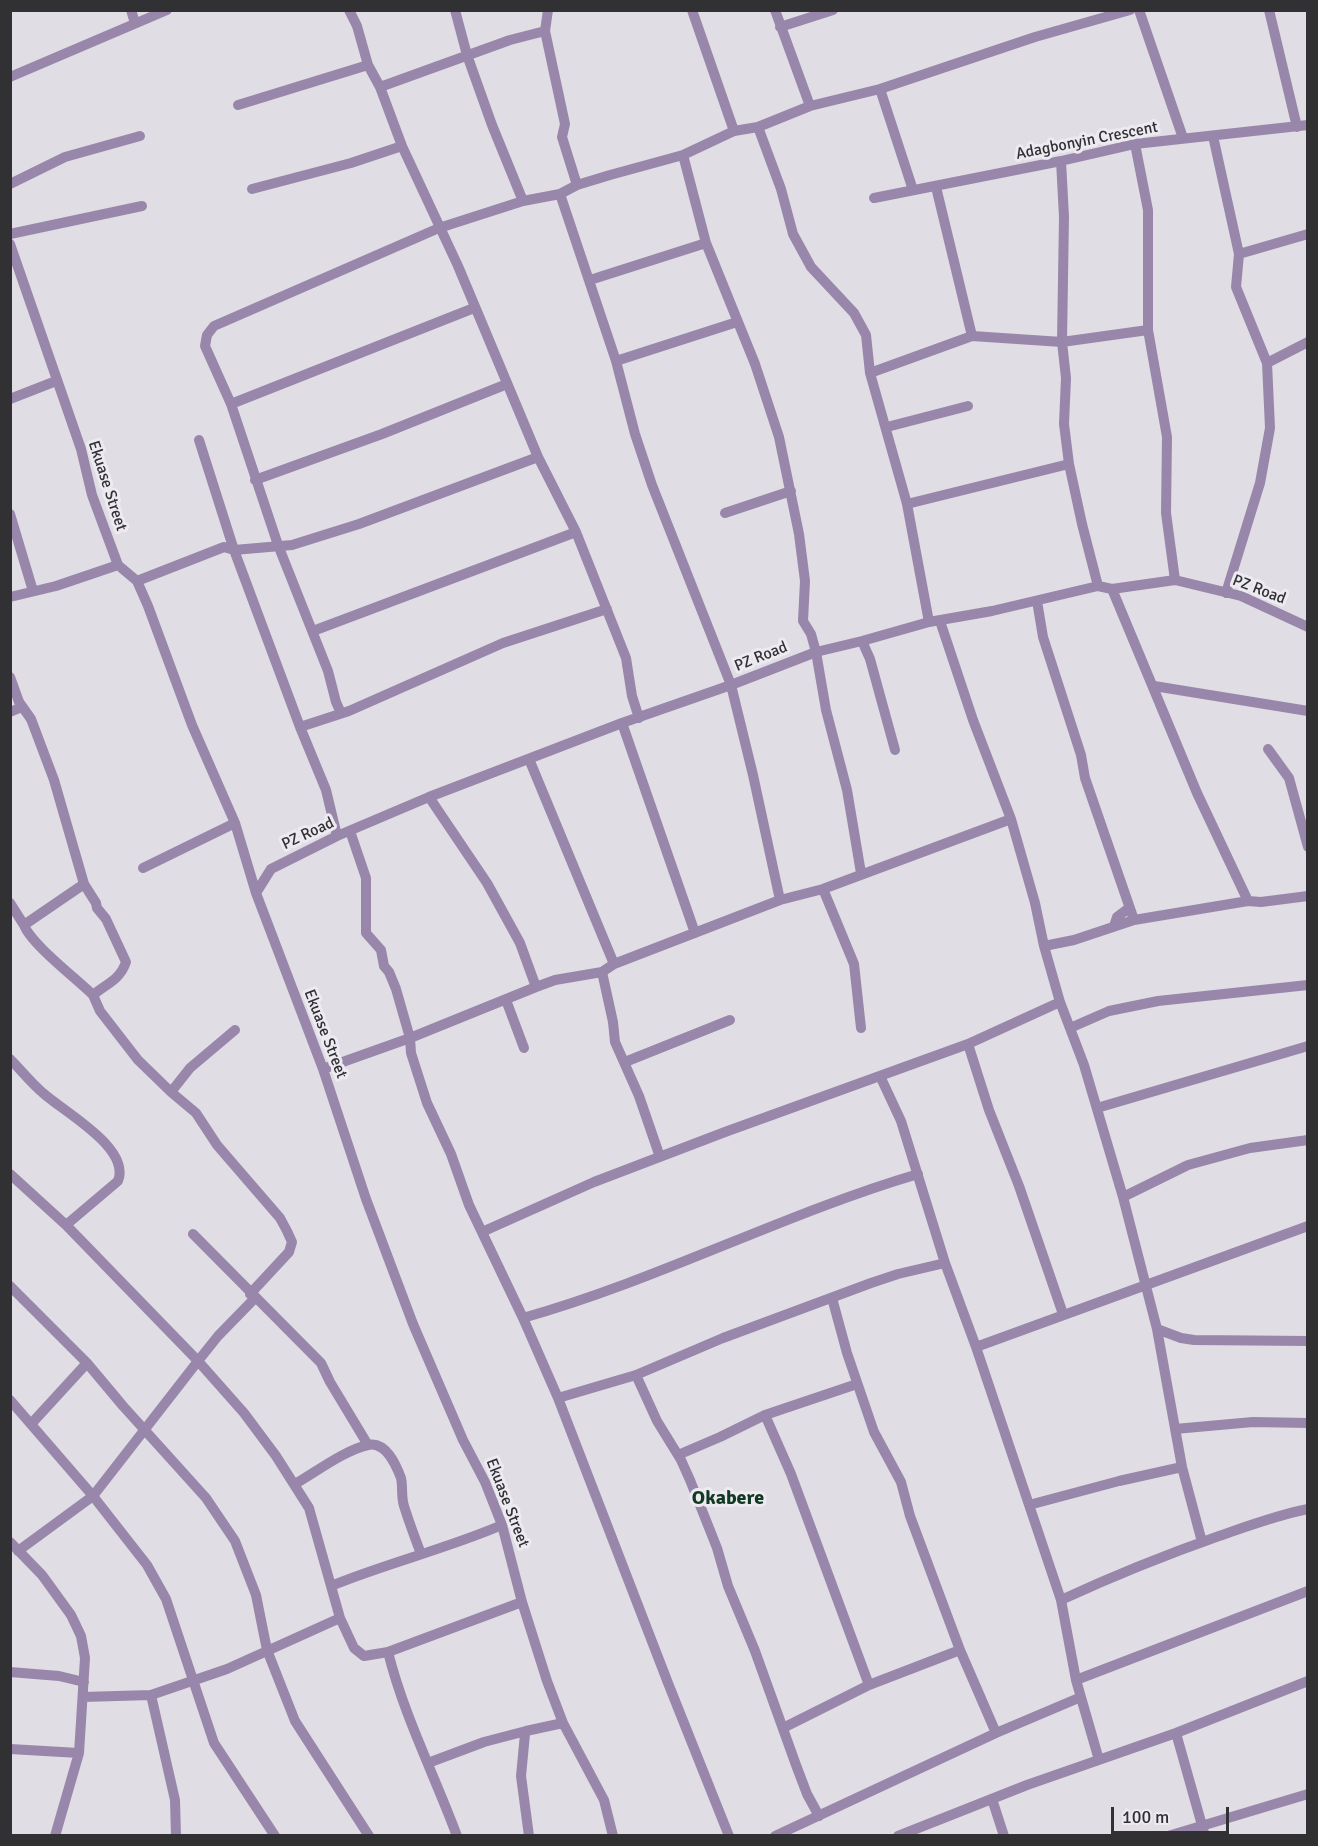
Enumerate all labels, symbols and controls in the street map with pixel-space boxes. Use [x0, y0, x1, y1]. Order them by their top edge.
street label: Adagbonyin Crescent [1014, 118, 1160, 164]
street label: Ekuase Street [83, 438, 131, 534]
street label: PZ Road [1230, 571, 1288, 609]
street label: PZ Road [732, 638, 790, 676]
street label: PZ Road [279, 814, 337, 854]
street label: Ekuase Street [299, 987, 351, 1081]
street label: Ekuase Street [481, 1456, 533, 1550]
district label: Okabere [692, 1487, 764, 1511]
scale bar [1114, 1795, 1232, 1833]
text: 100 m [1122, 1806, 1169, 1828]

